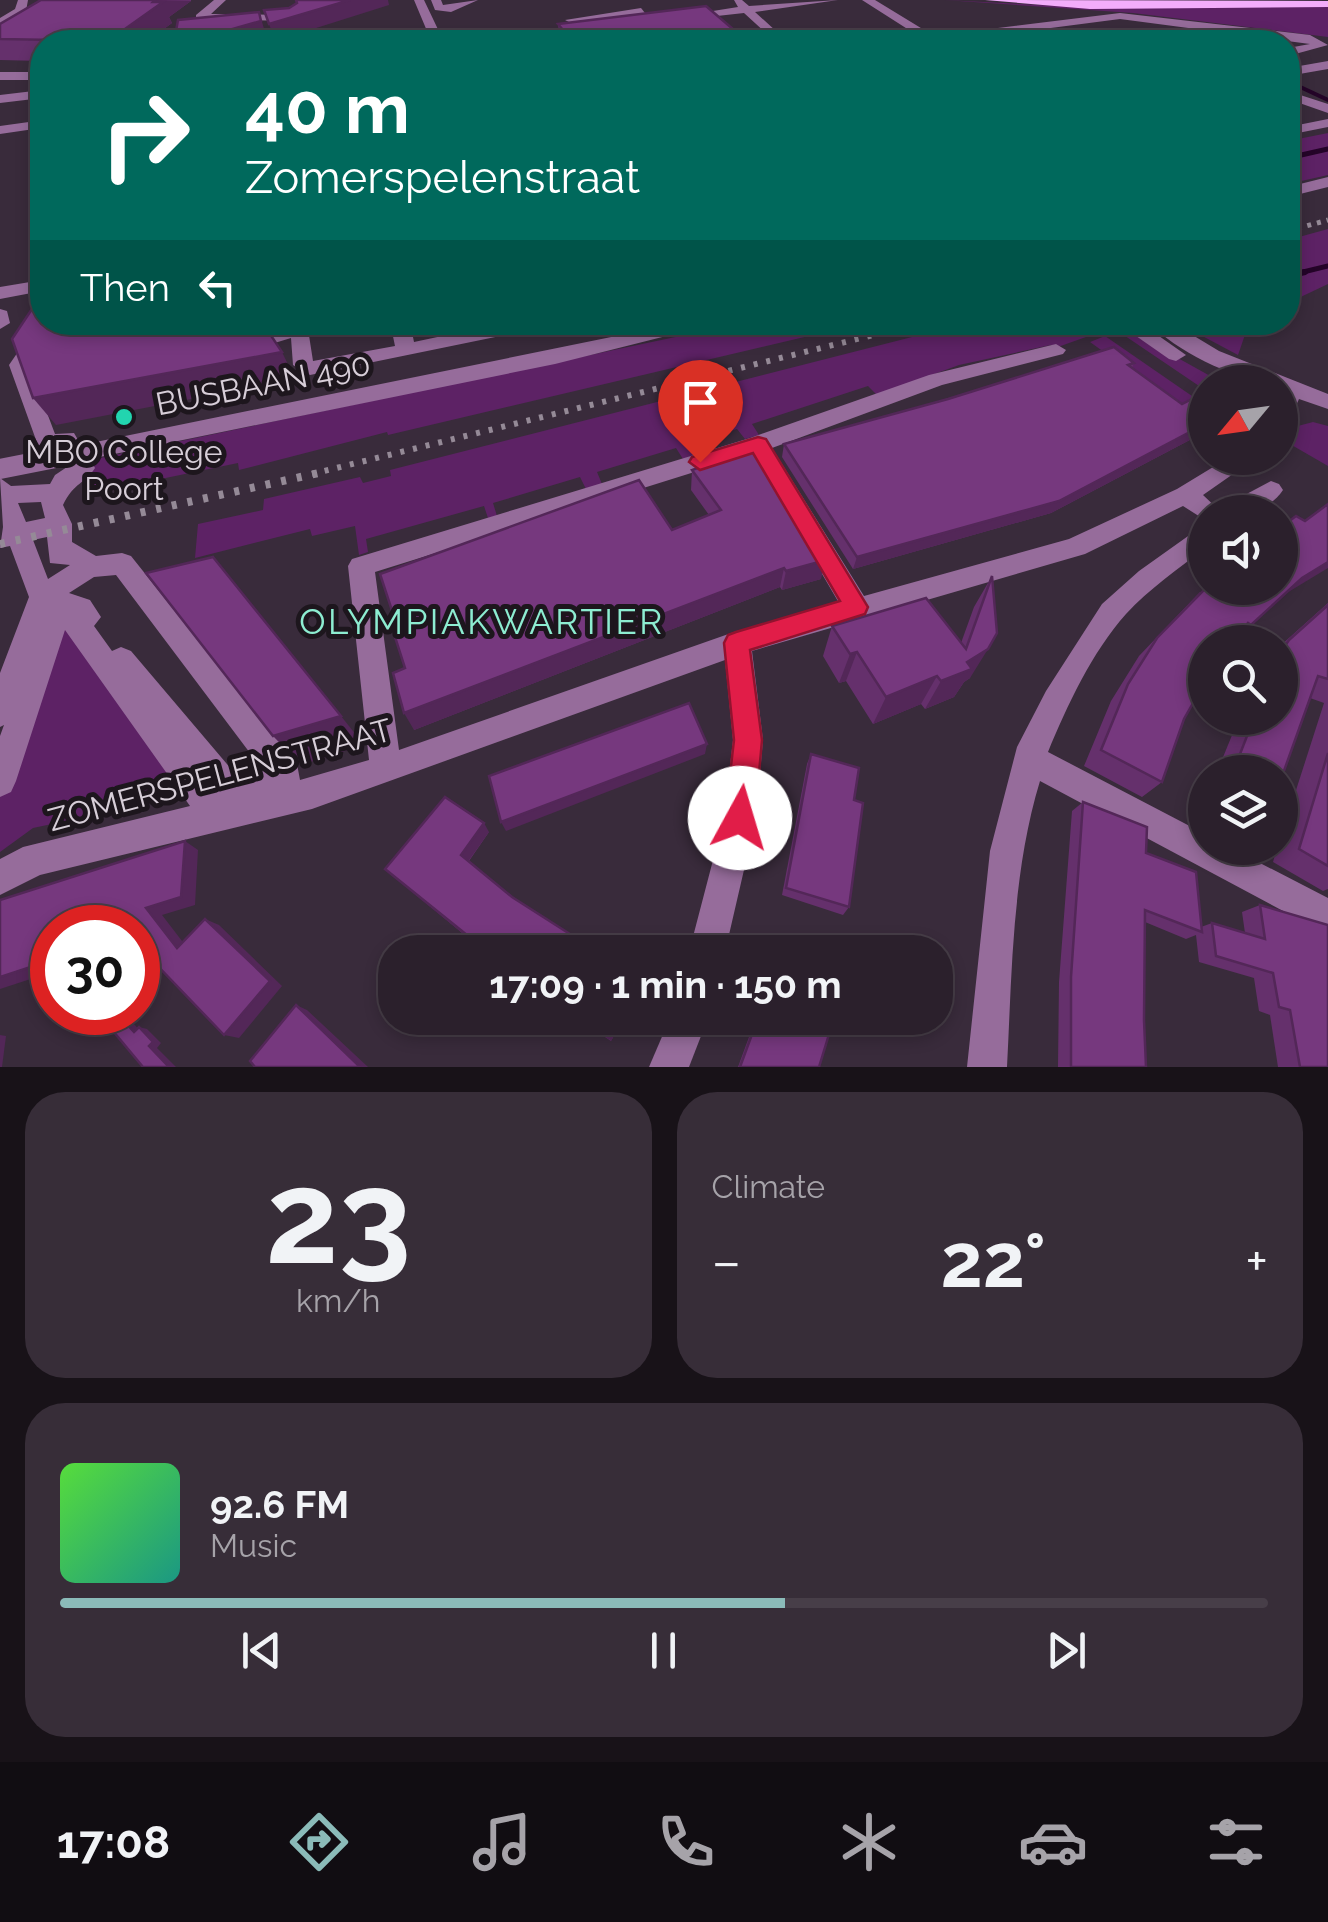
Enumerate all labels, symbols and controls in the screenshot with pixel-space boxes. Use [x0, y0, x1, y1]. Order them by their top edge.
text: 40 m [245, 67, 410, 149]
icon: right [80, 70, 210, 200]
text: Zomerspelenstraat [245, 151, 640, 204]
icon: left [190, 260, 245, 315]
text: Then [80, 265, 170, 310]
street label: BUSBAAN 490 [153, 345, 373, 422]
pin [658, 360, 743, 463]
north arrow [1188, 365, 1298, 475]
map controls [1188, 365, 1298, 865]
icon: arrive [673, 375, 728, 430]
marker: MBO College Poort [113, 406, 135, 428]
place label: MBO College Poort [25, 433, 223, 507]
button: sound [1188, 495, 1298, 605]
district label: OLYMPIAKWARTIER [299, 601, 665, 642]
button: search [1188, 625, 1298, 735]
street label: ZOMERSPELENSTRAAT [44, 711, 396, 838]
button: layers [1188, 755, 1298, 865]
position arrow [688, 766, 792, 870]
speed limit sign: 30 [30, 905, 160, 1035]
text: 17:09 · 1 min · 150 m [489, 962, 842, 1007]
text: 23 [265, 1141, 411, 1293]
text: Climate [712, 1168, 825, 1205]
text: 22° [940, 1216, 1046, 1305]
text: − [712, 1229, 741, 1294]
text: + [1245, 1229, 1268, 1294]
text: km/h [296, 1282, 380, 1319]
text: 92.6 FM [210, 1482, 349, 1527]
text: Music [210, 1527, 297, 1564]
icon: previous [234, 1623, 289, 1678]
icon: pause [636, 1623, 691, 1678]
icon: next [1039, 1623, 1094, 1678]
icon: directions [284, 1807, 354, 1877]
icon: music [467, 1807, 537, 1877]
icon: phone [651, 1807, 721, 1877]
icon: climate [834, 1807, 904, 1877]
icon: car [1018, 1807, 1088, 1877]
icon: filters [1201, 1807, 1271, 1877]
text: 17:08 [57, 1816, 170, 1869]

